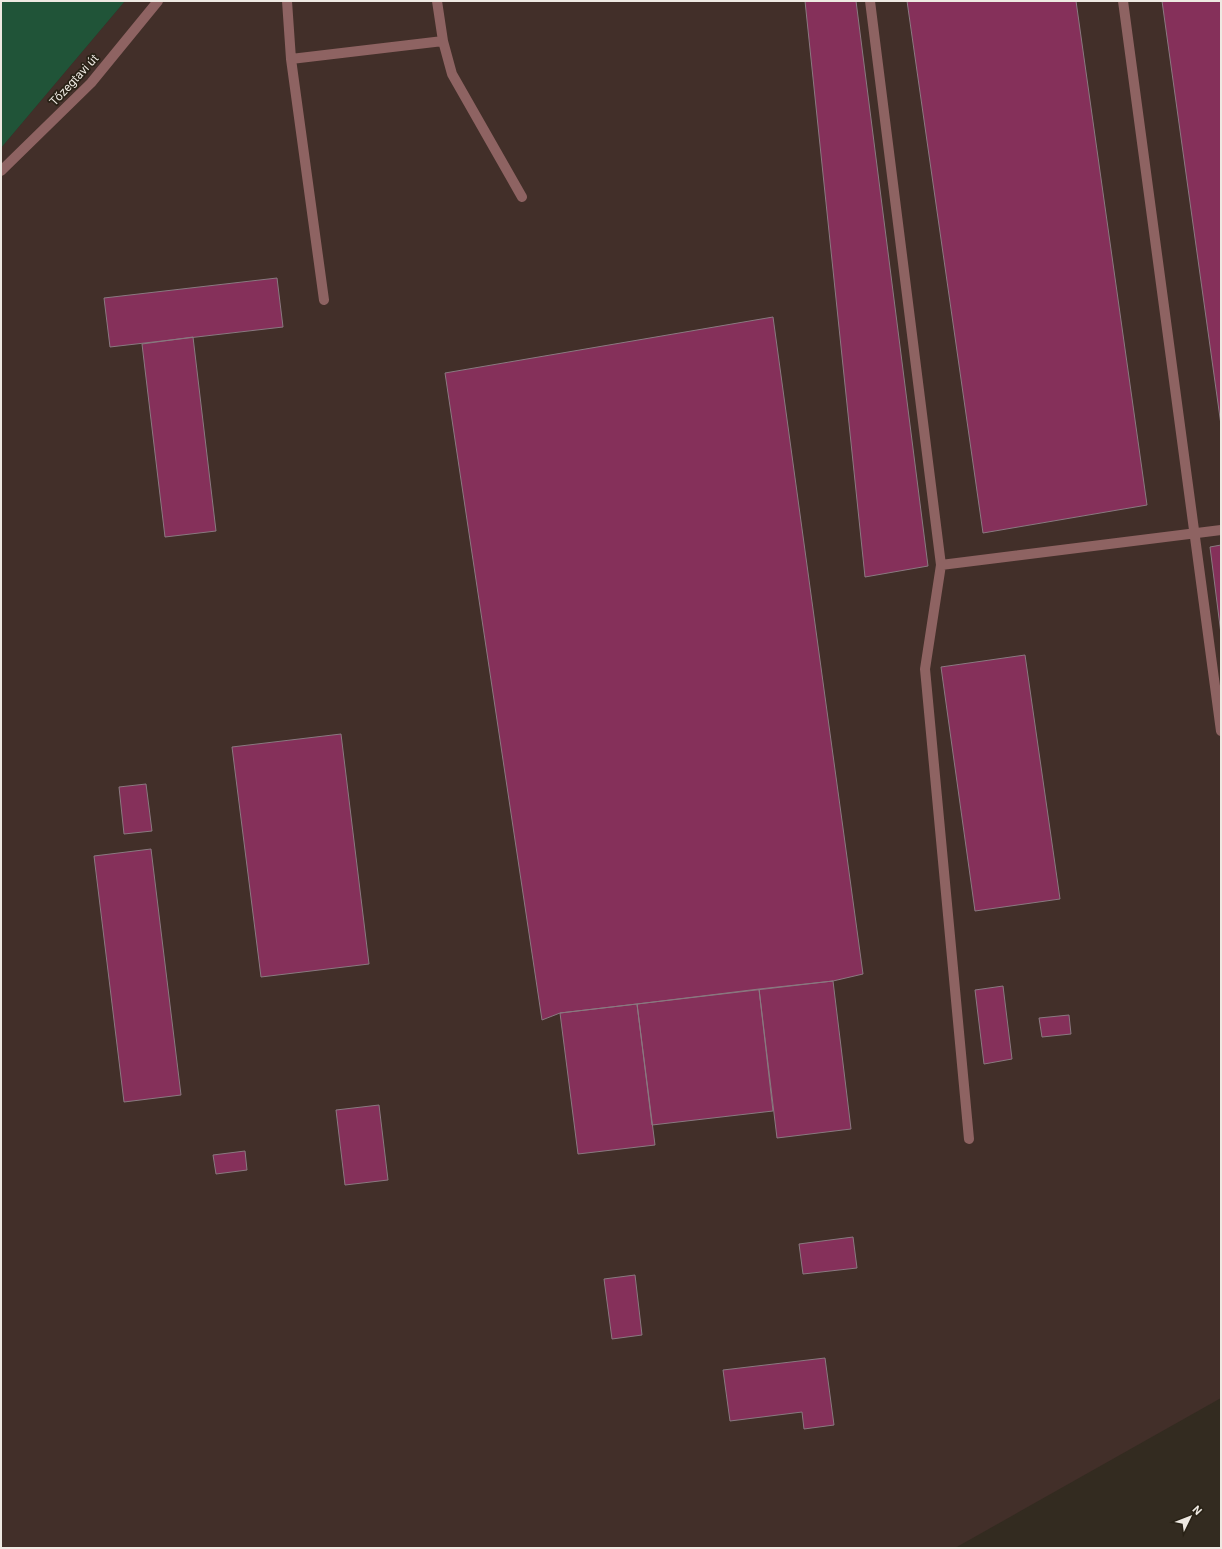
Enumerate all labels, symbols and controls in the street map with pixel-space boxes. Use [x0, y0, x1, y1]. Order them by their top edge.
street label: Tőzegtavi út [47, 51, 101, 109]
north arrow [1170, 1497, 1210, 1537]
text: N [1190, 1503, 1205, 1518]

